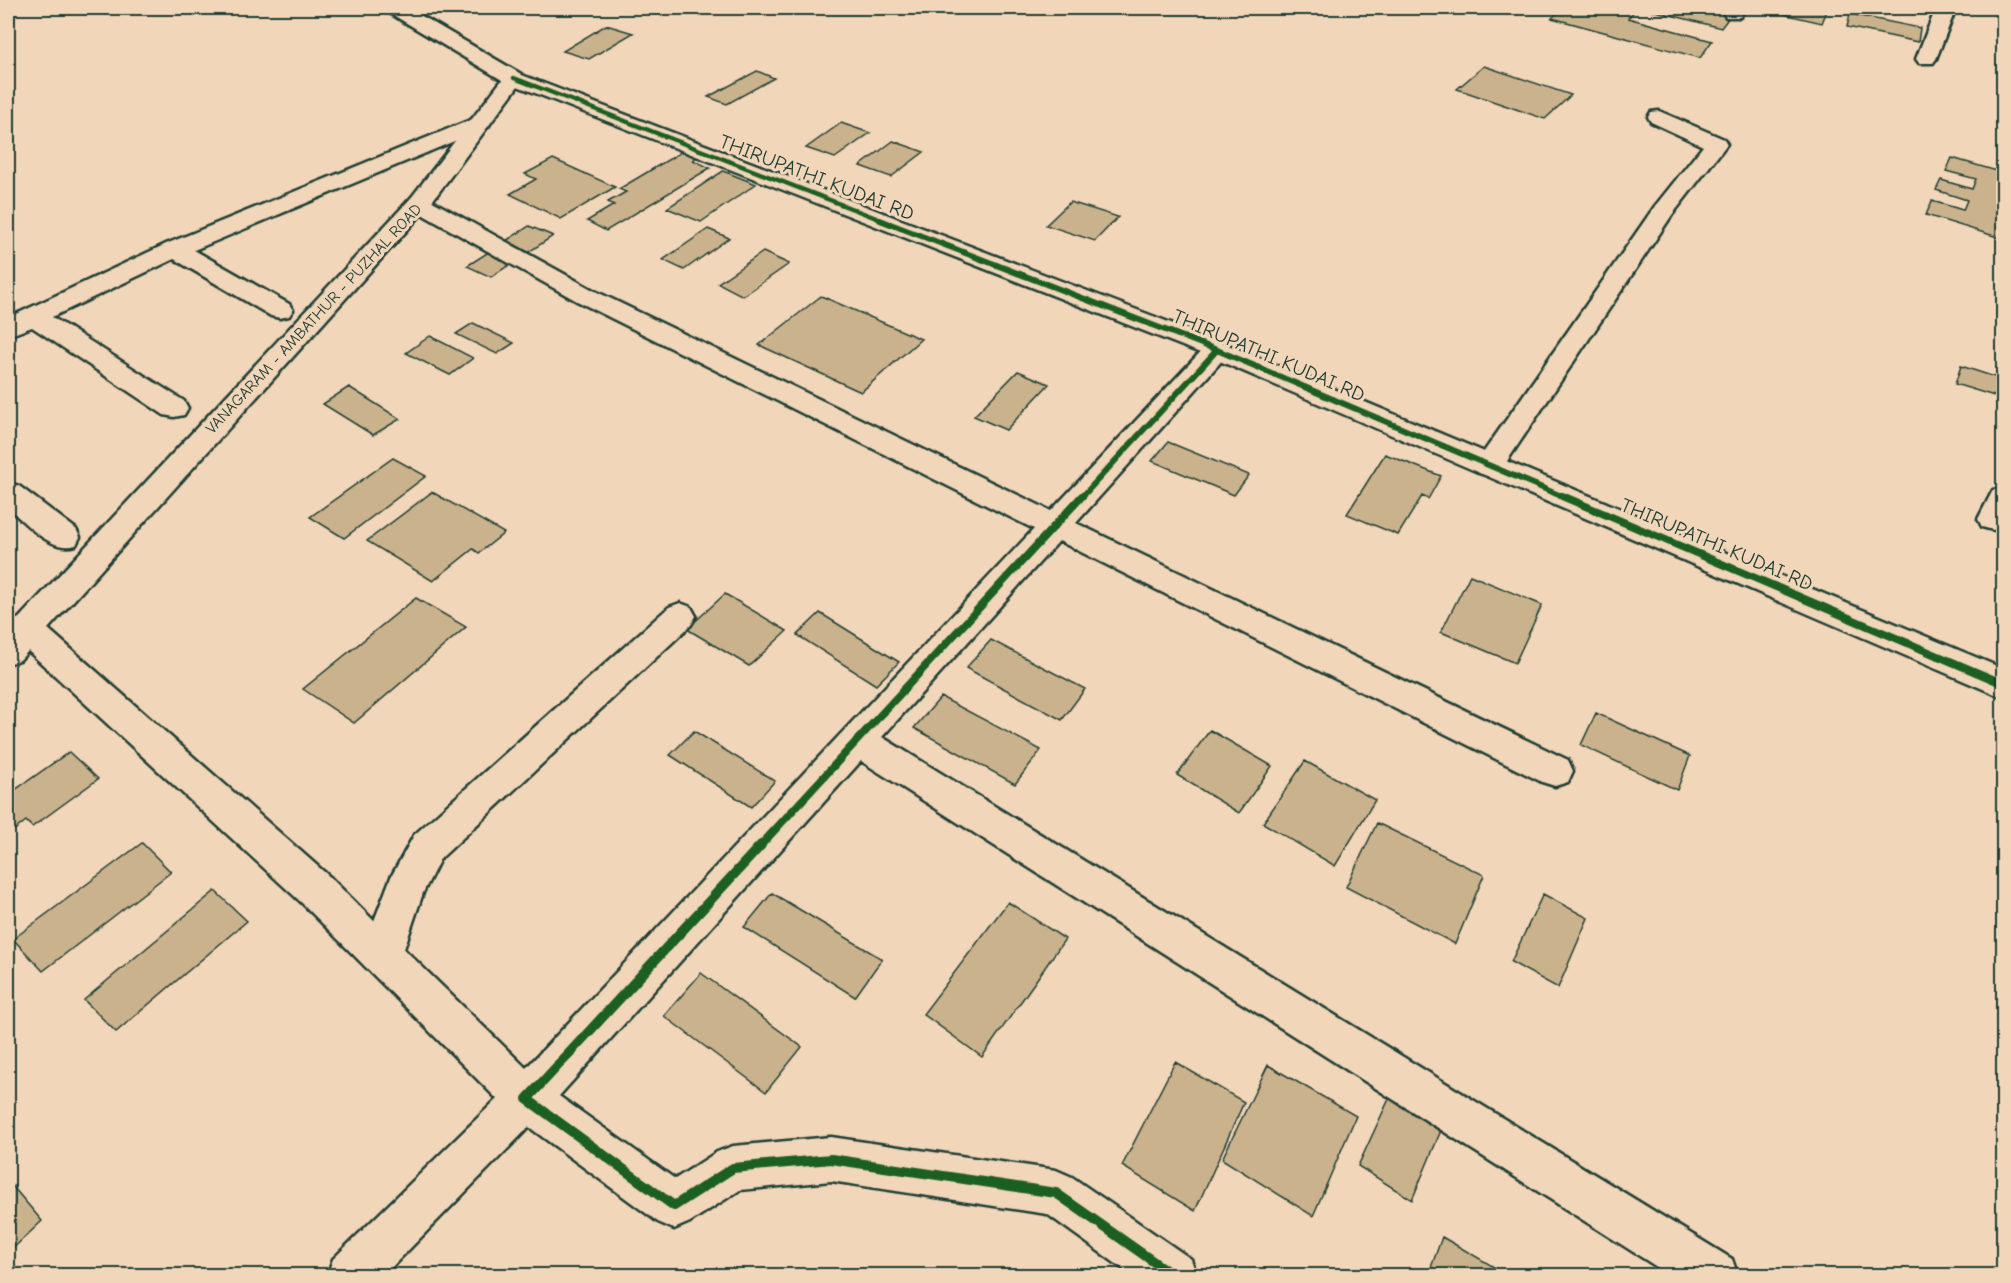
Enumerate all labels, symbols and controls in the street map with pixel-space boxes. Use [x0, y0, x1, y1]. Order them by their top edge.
street label: THIRUPATHI KUDAI RD [716, 130, 917, 225]
street label: VANAGARAM - AMBATHUR - PUZHAL ROAD [202, 200, 425, 437]
street label: THIRUPATHI KUDAI RD [1169, 305, 1368, 406]
street label: THIRUPATHI KUDAI RD [1617, 494, 1816, 595]

